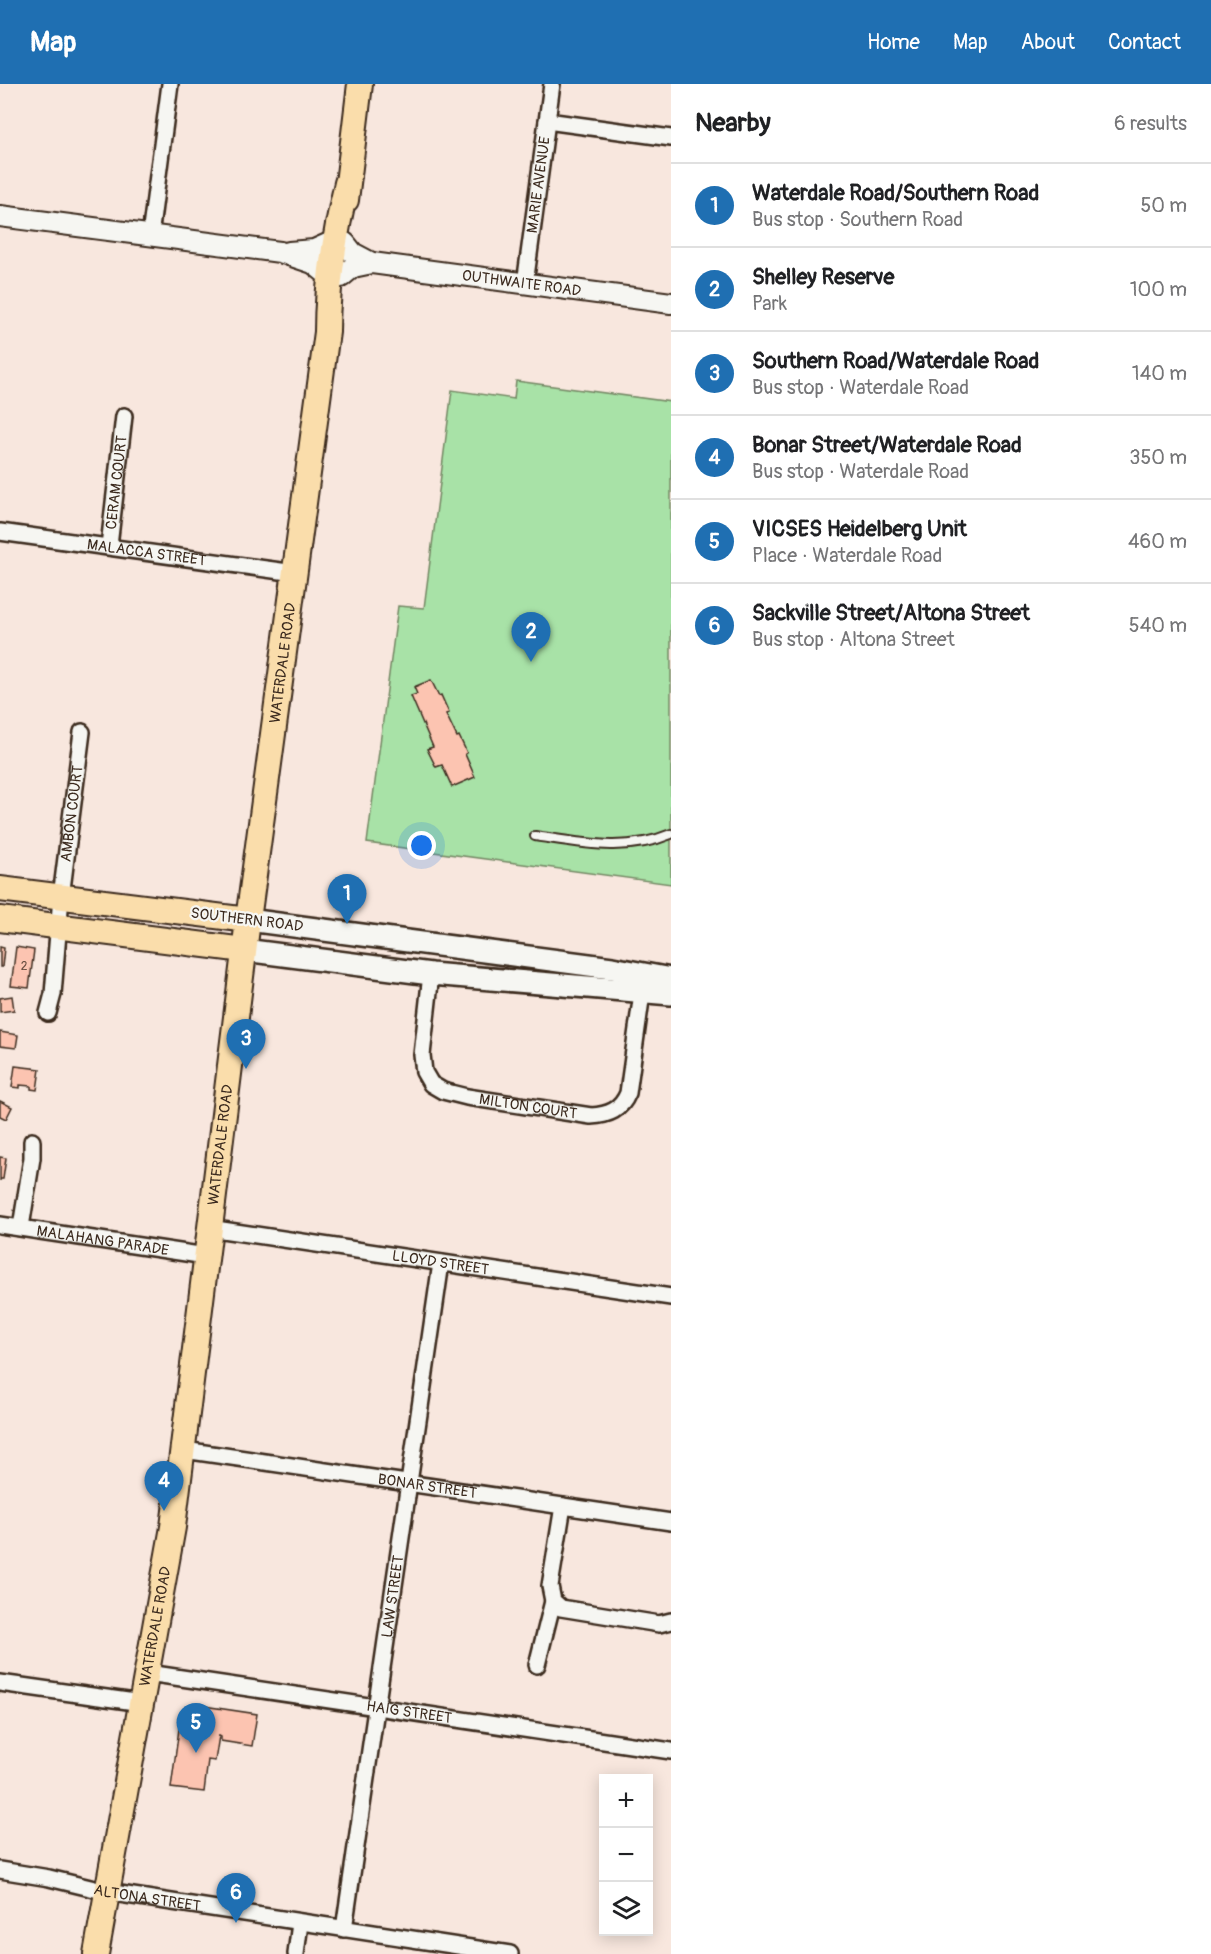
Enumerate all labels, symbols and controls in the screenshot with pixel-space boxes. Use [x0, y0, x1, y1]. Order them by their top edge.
text: Map [30, 25, 76, 60]
text: Home [867, 29, 920, 56]
text: Map [953, 29, 988, 56]
text: About [1021, 29, 1075, 56]
text: Contact [1108, 29, 1181, 56]
text: Nearby [695, 107, 771, 139]
text: 6 results [1114, 111, 1187, 136]
street label: MARIE AVENUE [522, 135, 554, 234]
text: Waterdale Road/Southern Road [752, 179, 1039, 207]
text: 1 [711, 193, 718, 218]
text: 50 m [1140, 193, 1187, 218]
text: Bus stop · Southern Road [752, 207, 963, 232]
text: Shelley Reserve [752, 263, 894, 291]
street label: OUTHWAITE ROAD [461, 266, 582, 300]
text: 2 [709, 277, 720, 302]
text: 100 m [1130, 277, 1187, 302]
text: Park [752, 291, 787, 316]
text: Southern Road/Waterdale Road [752, 347, 1039, 375]
text: 3 [709, 361, 720, 386]
text: 140 m [1132, 361, 1187, 386]
text: Bus stop · Waterdale Road [752, 375, 969, 400]
text: Bonar Street/Waterdale Road [752, 431, 1022, 459]
street label: CERAM COURT [101, 434, 131, 531]
text: 4 [709, 445, 720, 470]
text: 350 m [1129, 445, 1187, 470]
text: Bus stop · Waterdale Road [752, 459, 969, 484]
text: VICSES Heidelberg Unit [752, 515, 967, 543]
text: 5 [709, 529, 720, 554]
text: 460 m [1128, 529, 1187, 554]
street label: MALACCA STREET [86, 535, 207, 570]
text: Place · Waterdale Road [752, 543, 942, 568]
text: Sackville Street/Altona Street [752, 599, 1030, 627]
street label: WATERDALE ROAD [265, 601, 300, 724]
pin: 2 [512, 612, 550, 662]
text: 6 [709, 613, 720, 638]
text: 540 m [1129, 613, 1187, 638]
text: Bus stop · Altona Street [752, 627, 955, 652]
street label: AMBON COURT [56, 764, 87, 863]
your location [407, 831, 436, 860]
pin: 1 [328, 874, 366, 924]
street label: SOUTHERN ROAD [190, 904, 304, 936]
house number: 2 [21, 959, 28, 974]
pin: 3 [226, 1020, 266, 1069]
street label: WATERDALE ROAD [203, 1083, 237, 1206]
street label: MILTON COURT [478, 1090, 578, 1123]
street label: MALAHANG PARADE [35, 1221, 170, 1260]
street label: LLOYD STREET [391, 1246, 490, 1279]
pin: 4 [144, 1462, 184, 1511]
street label: BONAR STREET [377, 1469, 478, 1503]
street label: LAW STREET [377, 1554, 408, 1639]
street label: WATERDALE ROAD [135, 1565, 175, 1688]
street label: HAIG STREET [365, 1696, 453, 1728]
pin: 5 [176, 1704, 216, 1753]
map controls [599, 1774, 653, 1936]
button: + [599, 1774, 653, 1828]
button: − [599, 1828, 653, 1882]
pin: 6 [216, 1874, 256, 1923]
street label: ALTONA STREET [92, 1880, 202, 1916]
button: layers [599, 1882, 653, 1936]

